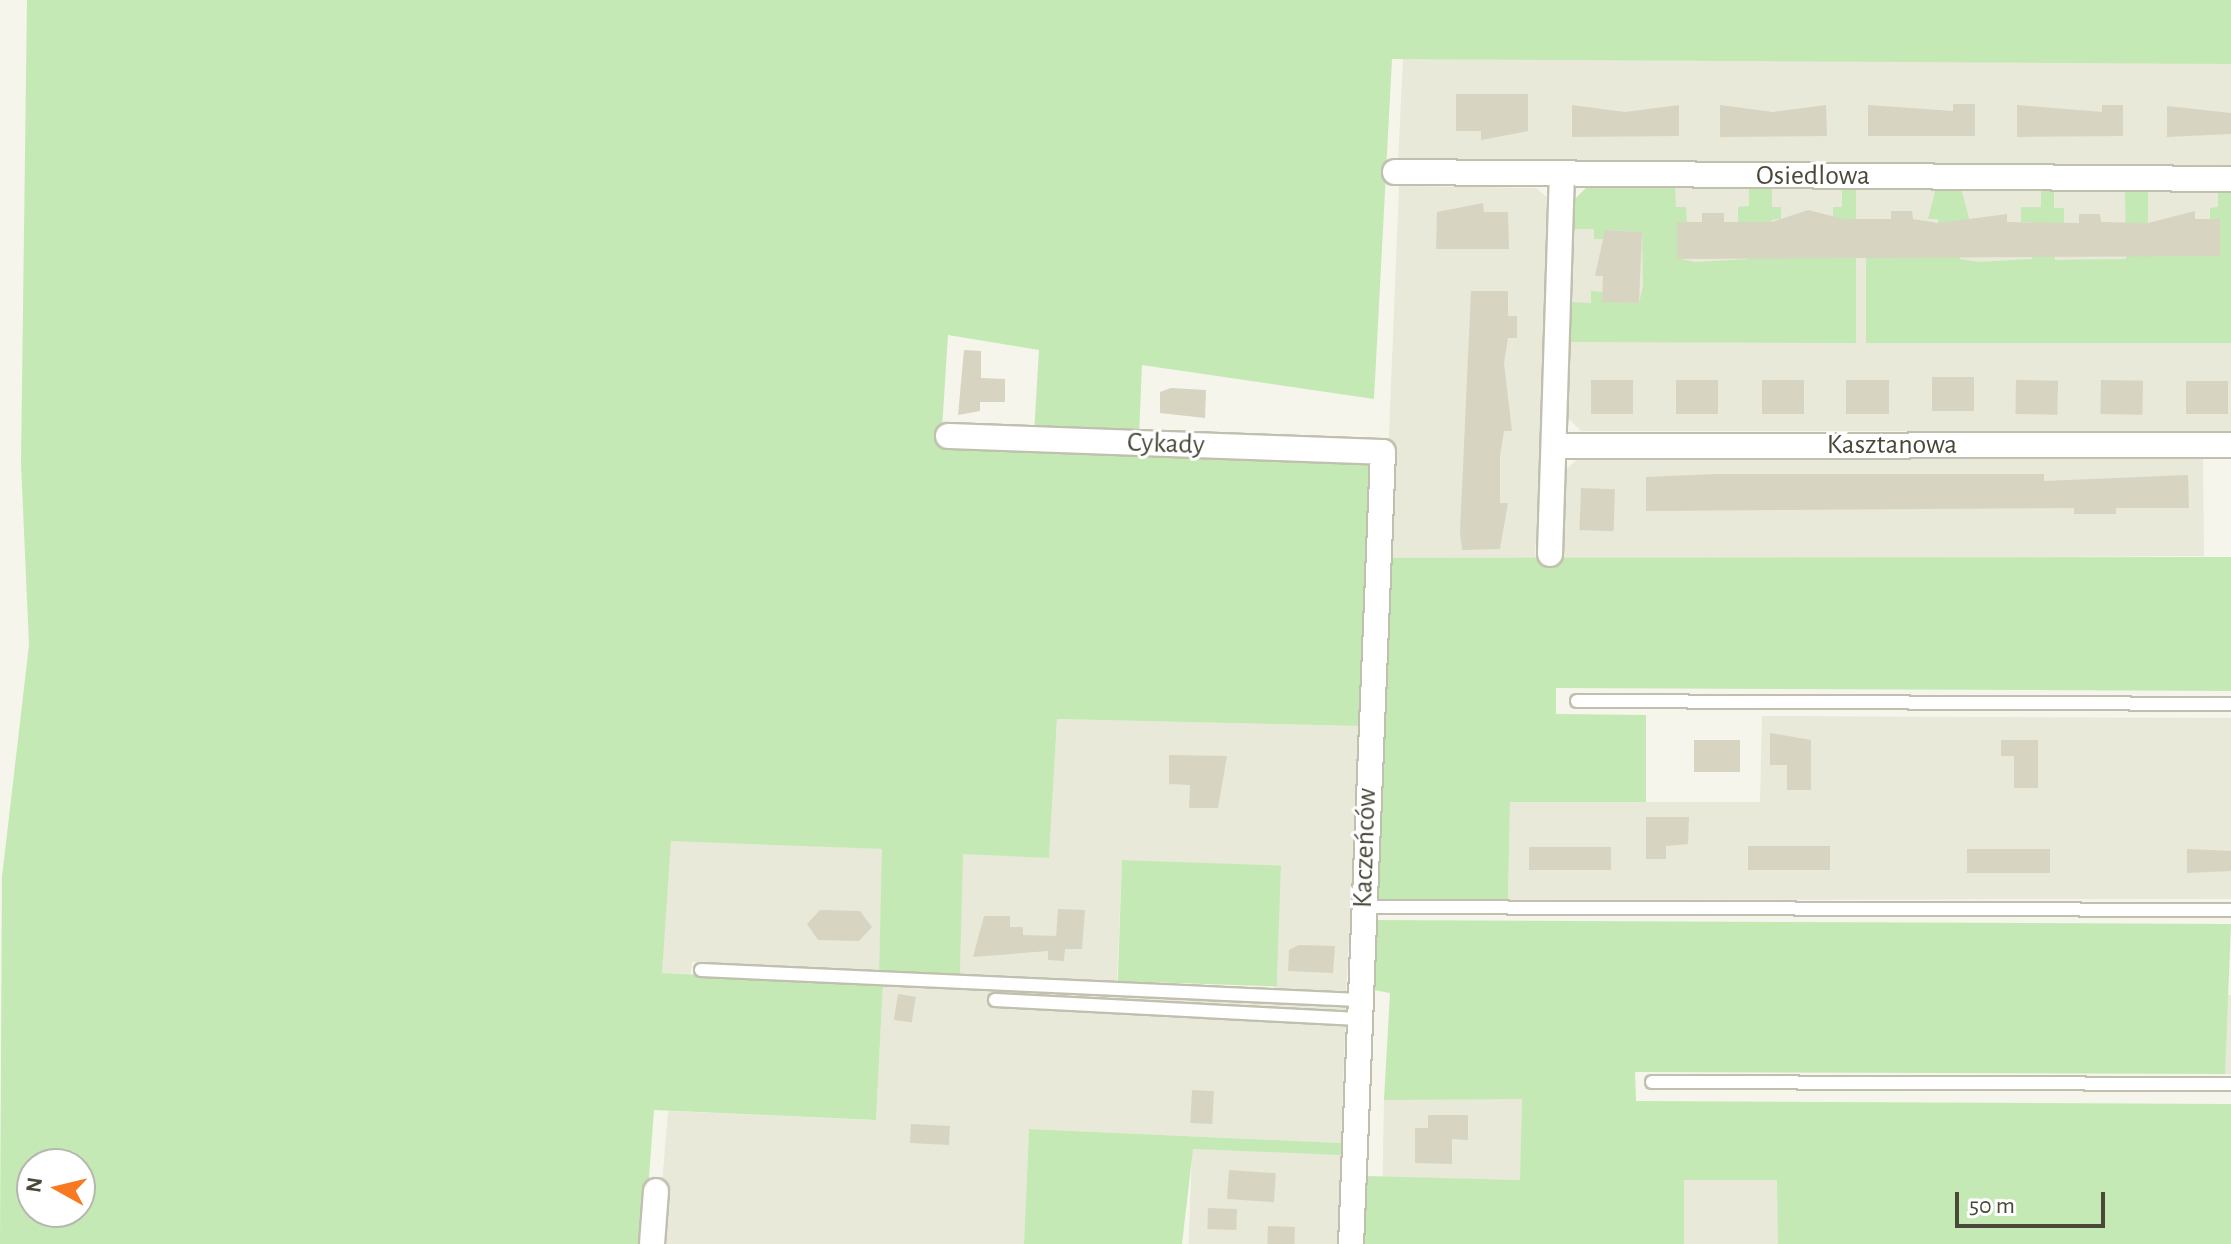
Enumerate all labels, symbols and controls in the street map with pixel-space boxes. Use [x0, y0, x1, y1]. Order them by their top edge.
street label: Osiedlowa [1756, 159, 1870, 193]
street label: Cykady [1127, 426, 1205, 462]
street label: Kasztanowa [1827, 428, 1957, 462]
street label: Kaczeńców [1346, 787, 1384, 909]
north arrow [16, 1148, 96, 1228]
text: N [22, 1176, 46, 1194]
scale bar [1959, 1176, 2109, 1226]
text: 50 m [1969, 1194, 2015, 1218]

